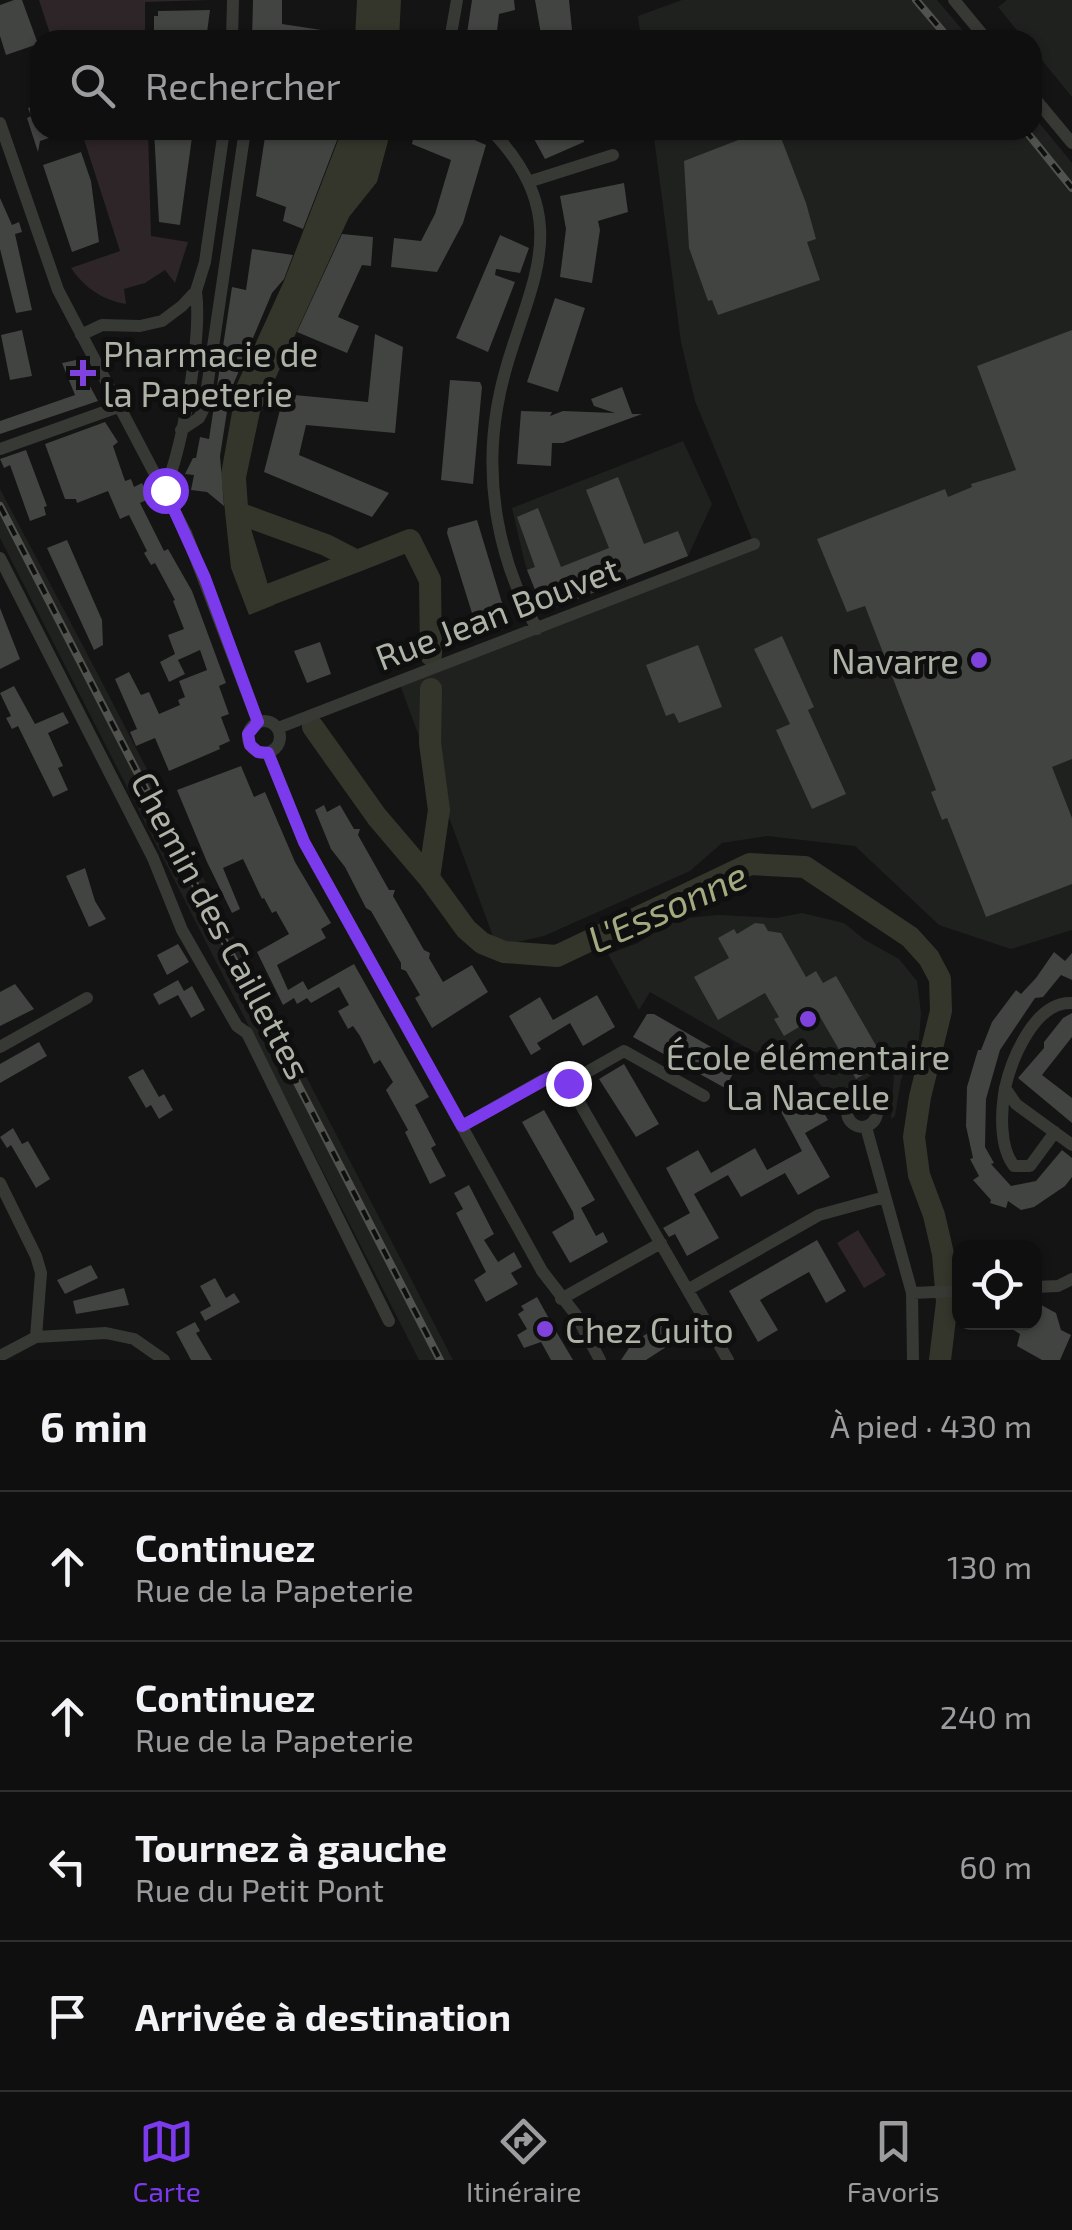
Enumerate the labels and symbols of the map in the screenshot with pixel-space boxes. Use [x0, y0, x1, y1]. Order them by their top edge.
place label: Pharmacie de la Papeterie [103, 332, 318, 414]
marker: Pharmacie de la Papeterie [72, 362, 94, 384]
route start [143, 468, 189, 514]
street label: Rue Jean Bouvet [369, 546, 625, 678]
place label: Navarre [831, 639, 959, 681]
marker: Navarre [968, 649, 990, 671]
street label: Chemin des Caillettes [123, 764, 321, 1086]
water label: L'Essonne [580, 851, 754, 961]
marker: École élémentaire La Nacelle [797, 1008, 819, 1030]
place label: École élémentaire La Nacelle [666, 1035, 950, 1117]
route end [546, 1061, 592, 1107]
place label: Chez Guito [565, 1308, 734, 1350]
marker: Chez Guito [534, 1318, 556, 1340]

